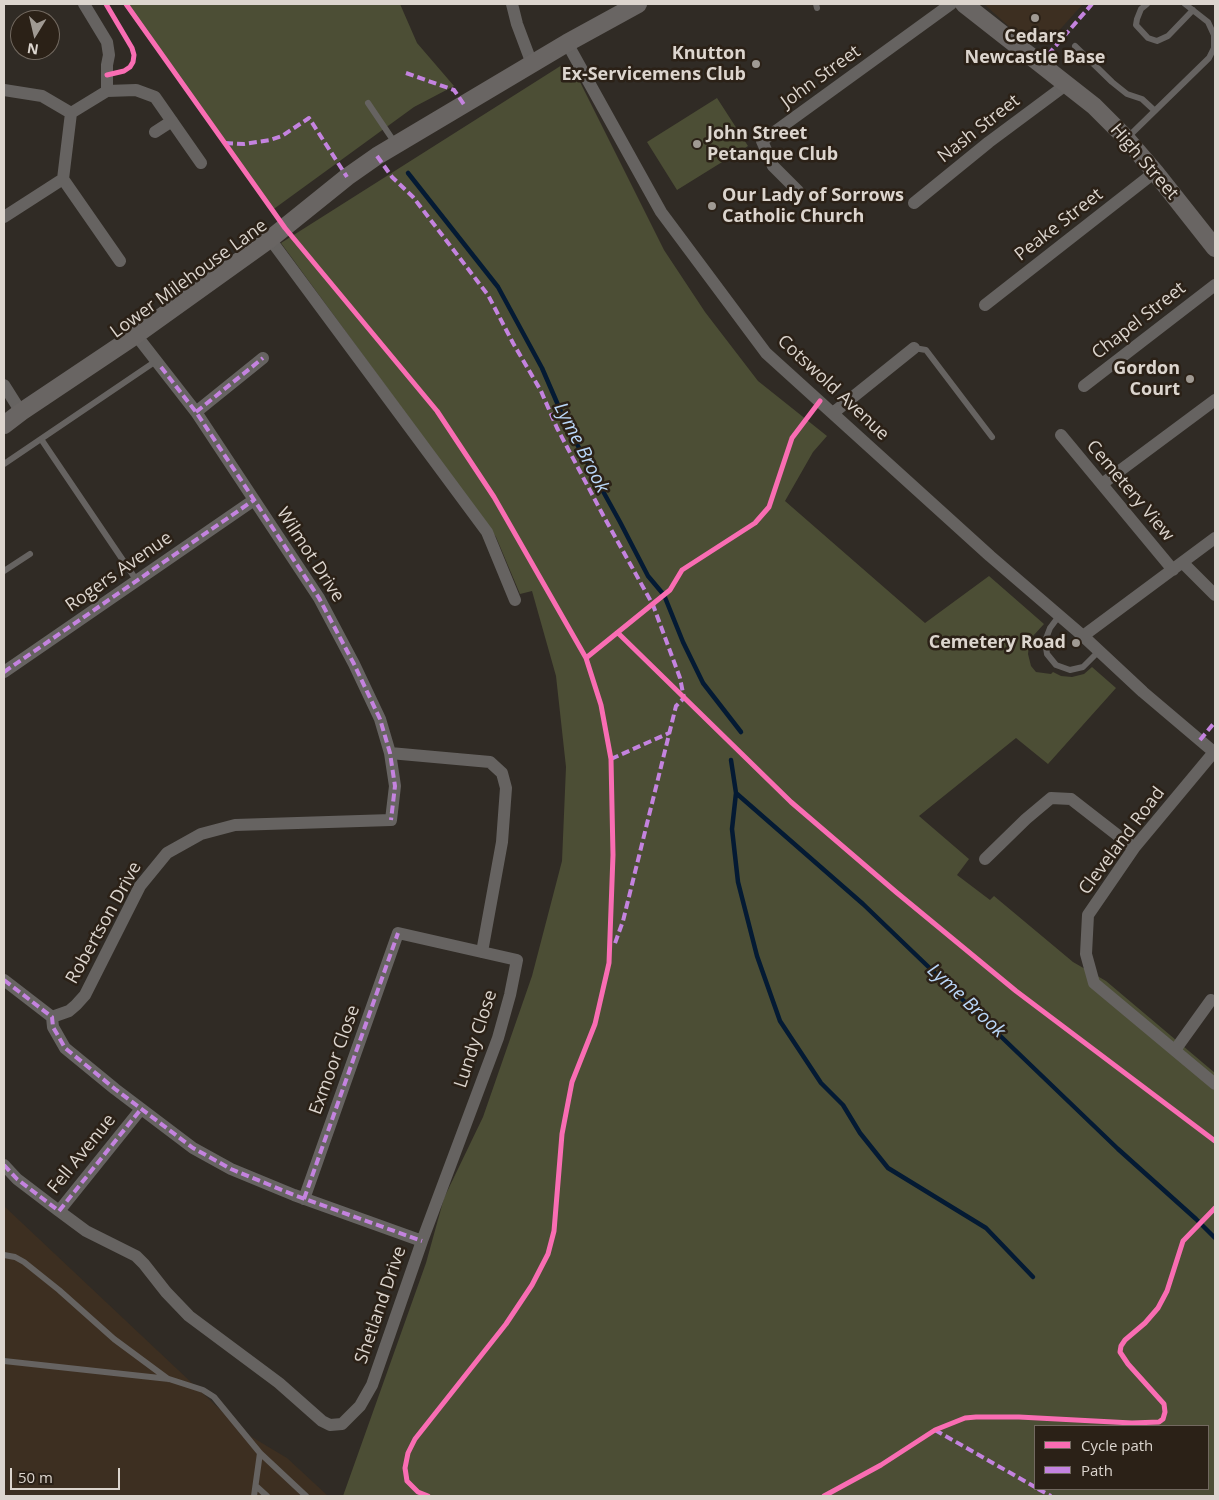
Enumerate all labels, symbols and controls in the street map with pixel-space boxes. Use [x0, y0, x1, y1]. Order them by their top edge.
north arrow [10, 10, 60, 60]
marker: Cedars Newcastle Base [1029, 12, 1041, 24]
place label: Cedars Newcastle Base [965, 26, 1105, 68]
text: N [26, 39, 40, 60]
street label: John Street [777, 41, 865, 113]
place label: Knutton Ex-Servicemens Club [561, 43, 746, 86]
marker: Knutton Ex-Servicemens Club [750, 58, 762, 70]
street label: Nash Street [934, 90, 1024, 168]
street label: High Street [1105, 120, 1183, 204]
place label: John Street Petanque Club [707, 123, 838, 166]
marker: John Street Petanque Club [691, 138, 703, 150]
street label: Peake Street [1011, 184, 1107, 266]
place label: Our Lady of Sorrows Catholic Church [722, 185, 904, 228]
marker: Our Lady of Sorrows Catholic Church [706, 200, 718, 212]
street label: Lower Milehouse Lane [106, 215, 272, 343]
street label: Chapel Street [1088, 278, 1190, 364]
street label: Cotswold Avenue [773, 331, 893, 445]
place label: Gordon Court [1113, 358, 1180, 400]
marker: Gordon Court [1184, 373, 1196, 385]
water label: Lyme Brook [549, 399, 613, 497]
street label: Cemetery View [1082, 436, 1178, 546]
street label: Wilmot Drive [271, 504, 349, 606]
street label: Rogers Avenue [62, 527, 176, 617]
place label: Cemetery Road [929, 632, 1066, 654]
marker: Cemetery Road [1070, 637, 1082, 649]
street label: Cleveland Road [1074, 783, 1170, 899]
street label: Robertson Drive [62, 858, 146, 988]
water label: Lyme Brook [922, 959, 1010, 1043]
street label: Lundy Close [450, 987, 502, 1091]
street label: Exmoor Close [305, 1002, 365, 1118]
street label: Fell Avenue [43, 1110, 121, 1198]
street label: Shetland Drive [351, 1243, 411, 1367]
legend [1034, 1425, 1209, 1490]
text: Cycle path [1081, 1435, 1153, 1455]
scale bar [12, 1458, 122, 1490]
text: Path [1081, 1460, 1113, 1480]
text: 50 m [18, 1467, 53, 1487]

